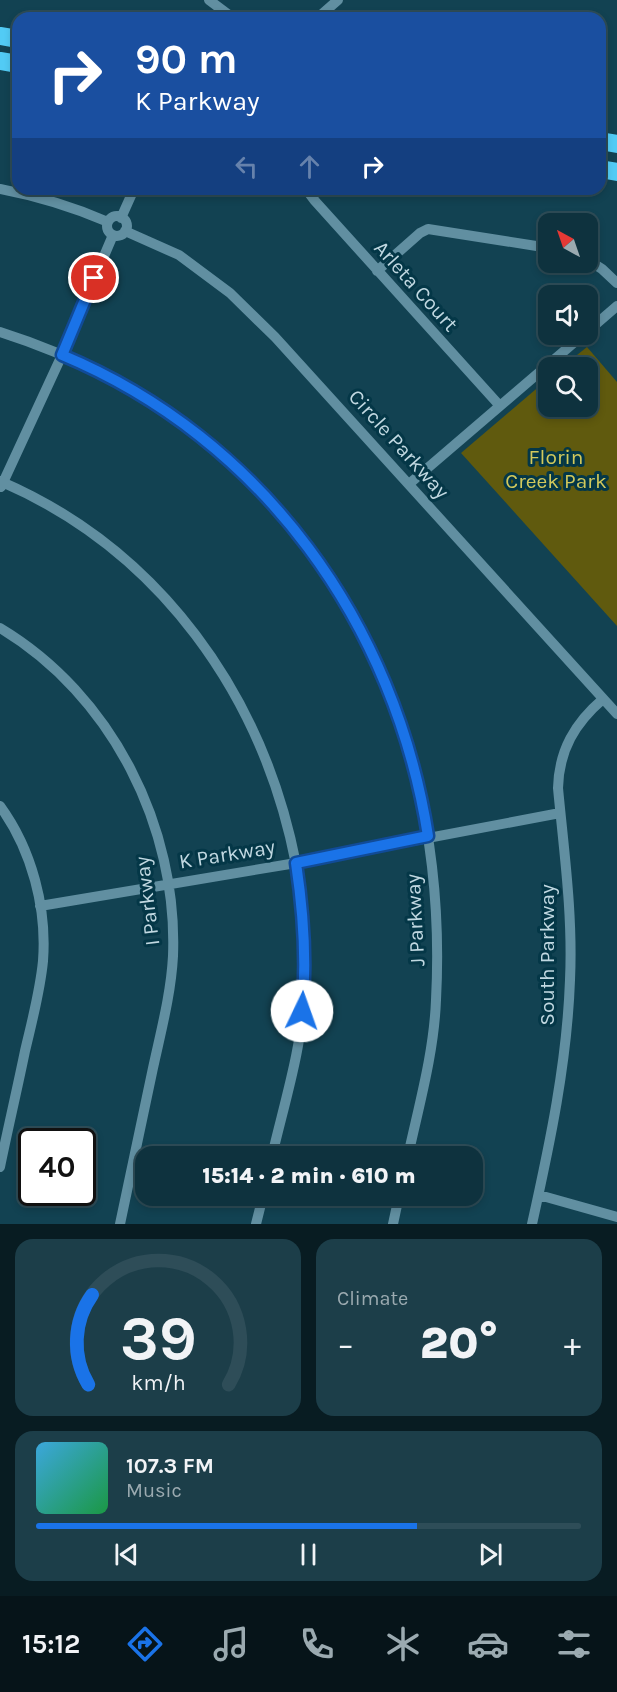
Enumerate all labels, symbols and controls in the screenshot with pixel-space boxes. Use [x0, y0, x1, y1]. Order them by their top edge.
text: 90 m [135, 34, 238, 84]
icon: right [36, 36, 114, 114]
text: K Parkway [135, 85, 260, 117]
icon: left [230, 150, 263, 183]
icon: ahead [293, 150, 326, 183]
icon: right [356, 150, 389, 183]
north arrow [538, 213, 598, 273]
map controls [538, 213, 598, 417]
street label: Arleta Court [369, 236, 463, 336]
pin [68, 252, 119, 303]
icon: arrive [77, 261, 110, 294]
button: sound [538, 285, 598, 345]
button: search [538, 357, 598, 417]
street label: Circle Parkway [344, 385, 454, 504]
park label: Florin Creek Park [505, 445, 607, 493]
street label: K Parkway [177, 835, 277, 873]
street label: I Parkway [130, 855, 164, 947]
street label: J Parkway [401, 873, 429, 967]
street label: South Parkway [535, 884, 559, 1026]
position arrow [270, 979, 334, 1043]
speed limit sign: 40 [18, 1128, 96, 1206]
text: 15:14 · 2 min · 610 m [202, 1163, 416, 1189]
text: Climate [337, 1287, 408, 1310]
text: 39 [120, 1302, 196, 1375]
text: 20° [420, 1317, 498, 1369]
text: − [337, 1325, 354, 1363]
text: + [564, 1325, 581, 1363]
text: km/h [131, 1370, 185, 1395]
text: 107.3 FM [126, 1453, 214, 1479]
text: Music [126, 1479, 182, 1502]
icon: previous [110, 1538, 143, 1571]
icon: pause [292, 1538, 325, 1571]
icon: next [474, 1538, 507, 1571]
icon: directions [124, 1623, 166, 1665]
icon: music [210, 1623, 252, 1665]
icon: phone [296, 1623, 338, 1665]
icon: climate [382, 1623, 424, 1665]
icon: car [467, 1623, 509, 1665]
icon: filters [553, 1623, 595, 1665]
text: 15:12 [22, 1628, 80, 1660]

